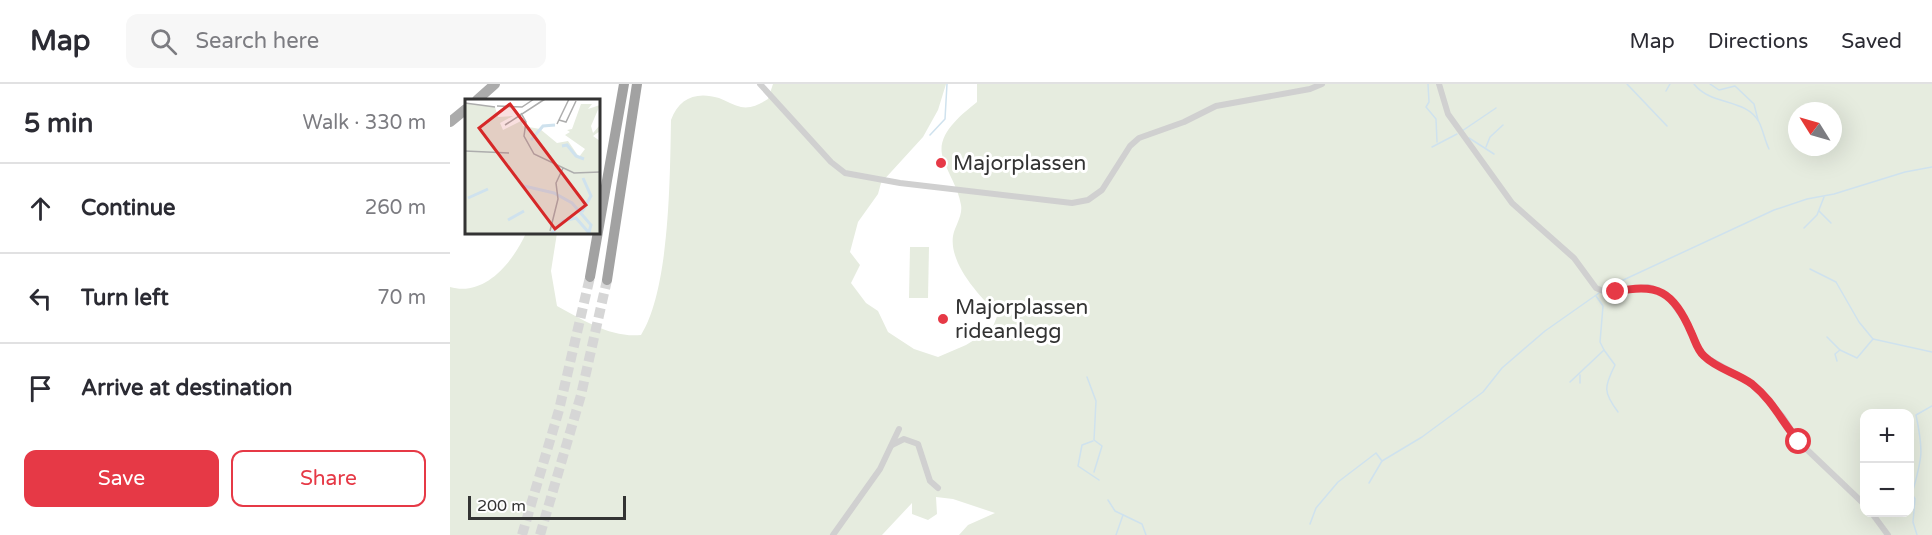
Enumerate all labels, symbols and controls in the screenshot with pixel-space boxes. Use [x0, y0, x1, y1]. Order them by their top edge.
search box [126, 14, 546, 68]
text: Map [30, 24, 90, 58]
icon: search [147, 25, 180, 58]
text: Search here [195, 28, 319, 54]
text: Map [1629, 29, 1675, 54]
text: Directions [1708, 29, 1808, 54]
text: Saved [1841, 29, 1902, 54]
inset map [465, 99, 600, 234]
north arrow [1788, 102, 1842, 156]
text: 5 min [24, 108, 93, 139]
text: Walk · 330 m [303, 111, 426, 135]
place label: Majorplassen [953, 151, 1086, 176]
marker: Majorplassen [934, 156, 948, 170]
icon: ahead [24, 192, 57, 225]
text: Continue [81, 195, 176, 221]
text: 260 m [365, 196, 426, 220]
route end [1602, 278, 1628, 304]
icon: left [24, 282, 57, 315]
text: Turn left [81, 285, 169, 311]
text: 70 m [377, 286, 426, 310]
place label: Majorplassen rideanlegg [955, 295, 1088, 344]
marker: Majorplassen rideanlegg [936, 312, 950, 326]
icon: arrive [24, 372, 57, 405]
text: Arrive at destination [81, 375, 292, 401]
map controls [1860, 409, 1914, 517]
button: + [1860, 409, 1914, 463]
route start [1785, 428, 1811, 454]
button: Save [24, 450, 219, 507]
button: Share [231, 450, 426, 507]
button: − [1860, 463, 1914, 517]
scale bar [468, 493, 626, 520]
text: 200 m [477, 496, 526, 516]

